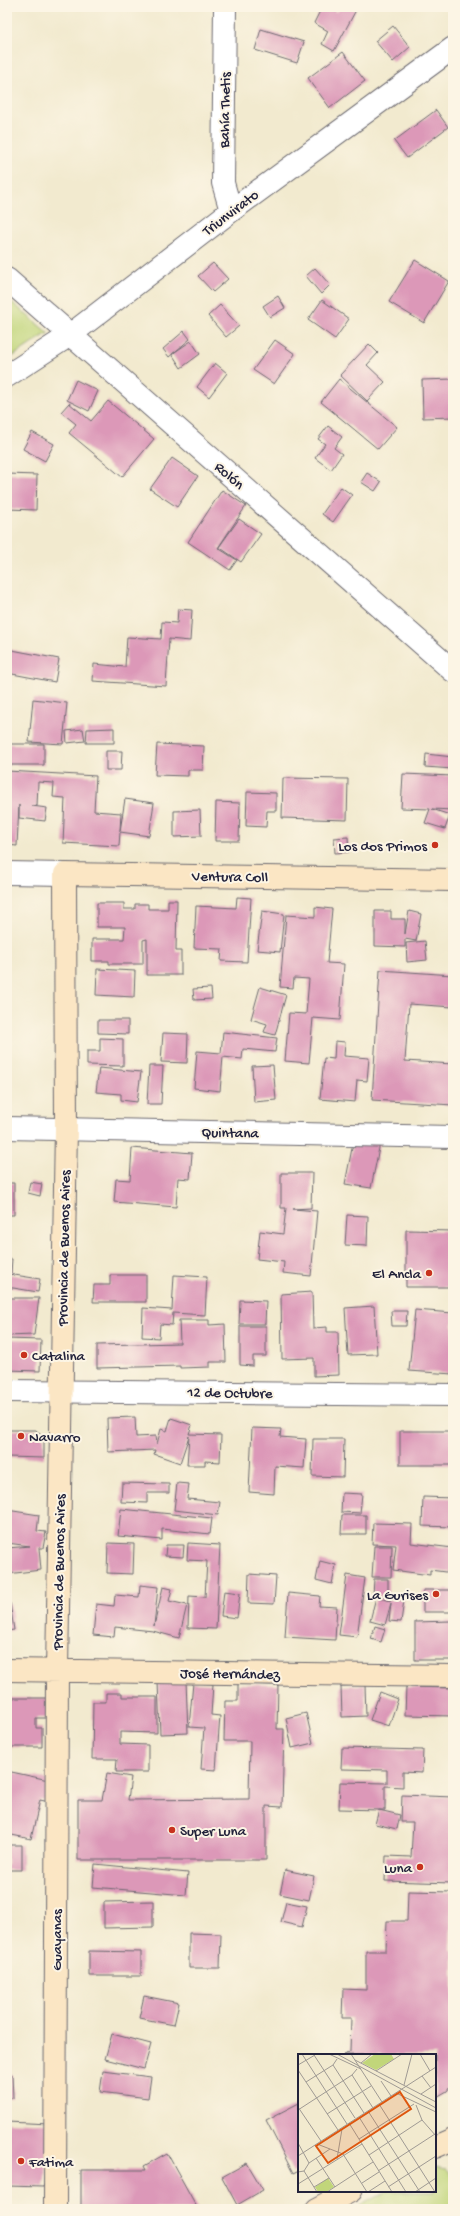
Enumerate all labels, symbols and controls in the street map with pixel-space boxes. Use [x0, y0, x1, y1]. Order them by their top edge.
street label: Bahía Thetis [216, 72, 236, 149]
street label: Triunvirato [199, 186, 263, 241]
street label: Rolón [210, 459, 247, 494]
place label: Los dos Primos [338, 838, 427, 856]
marker: Los dos Primos [430, 840, 440, 850]
street label: Ventura Coll [191, 868, 268, 888]
street label: Quintana [201, 1125, 259, 1144]
street label: Provincia de Buenos Aires [55, 1170, 75, 1327]
place label: El Ancla [372, 1266, 422, 1284]
marker: El Ancla [424, 1268, 434, 1278]
place label: Catalina [32, 1348, 86, 1366]
marker: Catalina [19, 1350, 29, 1360]
street label: 12 de Octubre [186, 1384, 273, 1404]
place label: Navarro [29, 1429, 81, 1447]
marker: Navarro [16, 1431, 26, 1441]
street label: Provincia de Buenos Aires [50, 1494, 70, 1651]
place label: La Gurises [367, 1587, 428, 1605]
marker: La Gurises [431, 1589, 441, 1599]
street label: José Hernández [180, 1665, 280, 1685]
place label: Super Luna [180, 1823, 247, 1841]
marker: Super Luna [167, 1825, 177, 1835]
place label: Luna [384, 1860, 413, 1878]
marker: Luna [415, 1862, 425, 1872]
street label: Guayanas [49, 1909, 67, 1971]
inset map [298, 2054, 436, 2192]
place label: Fatima [28, 2154, 74, 2172]
marker: Fatima [16, 2156, 26, 2166]

